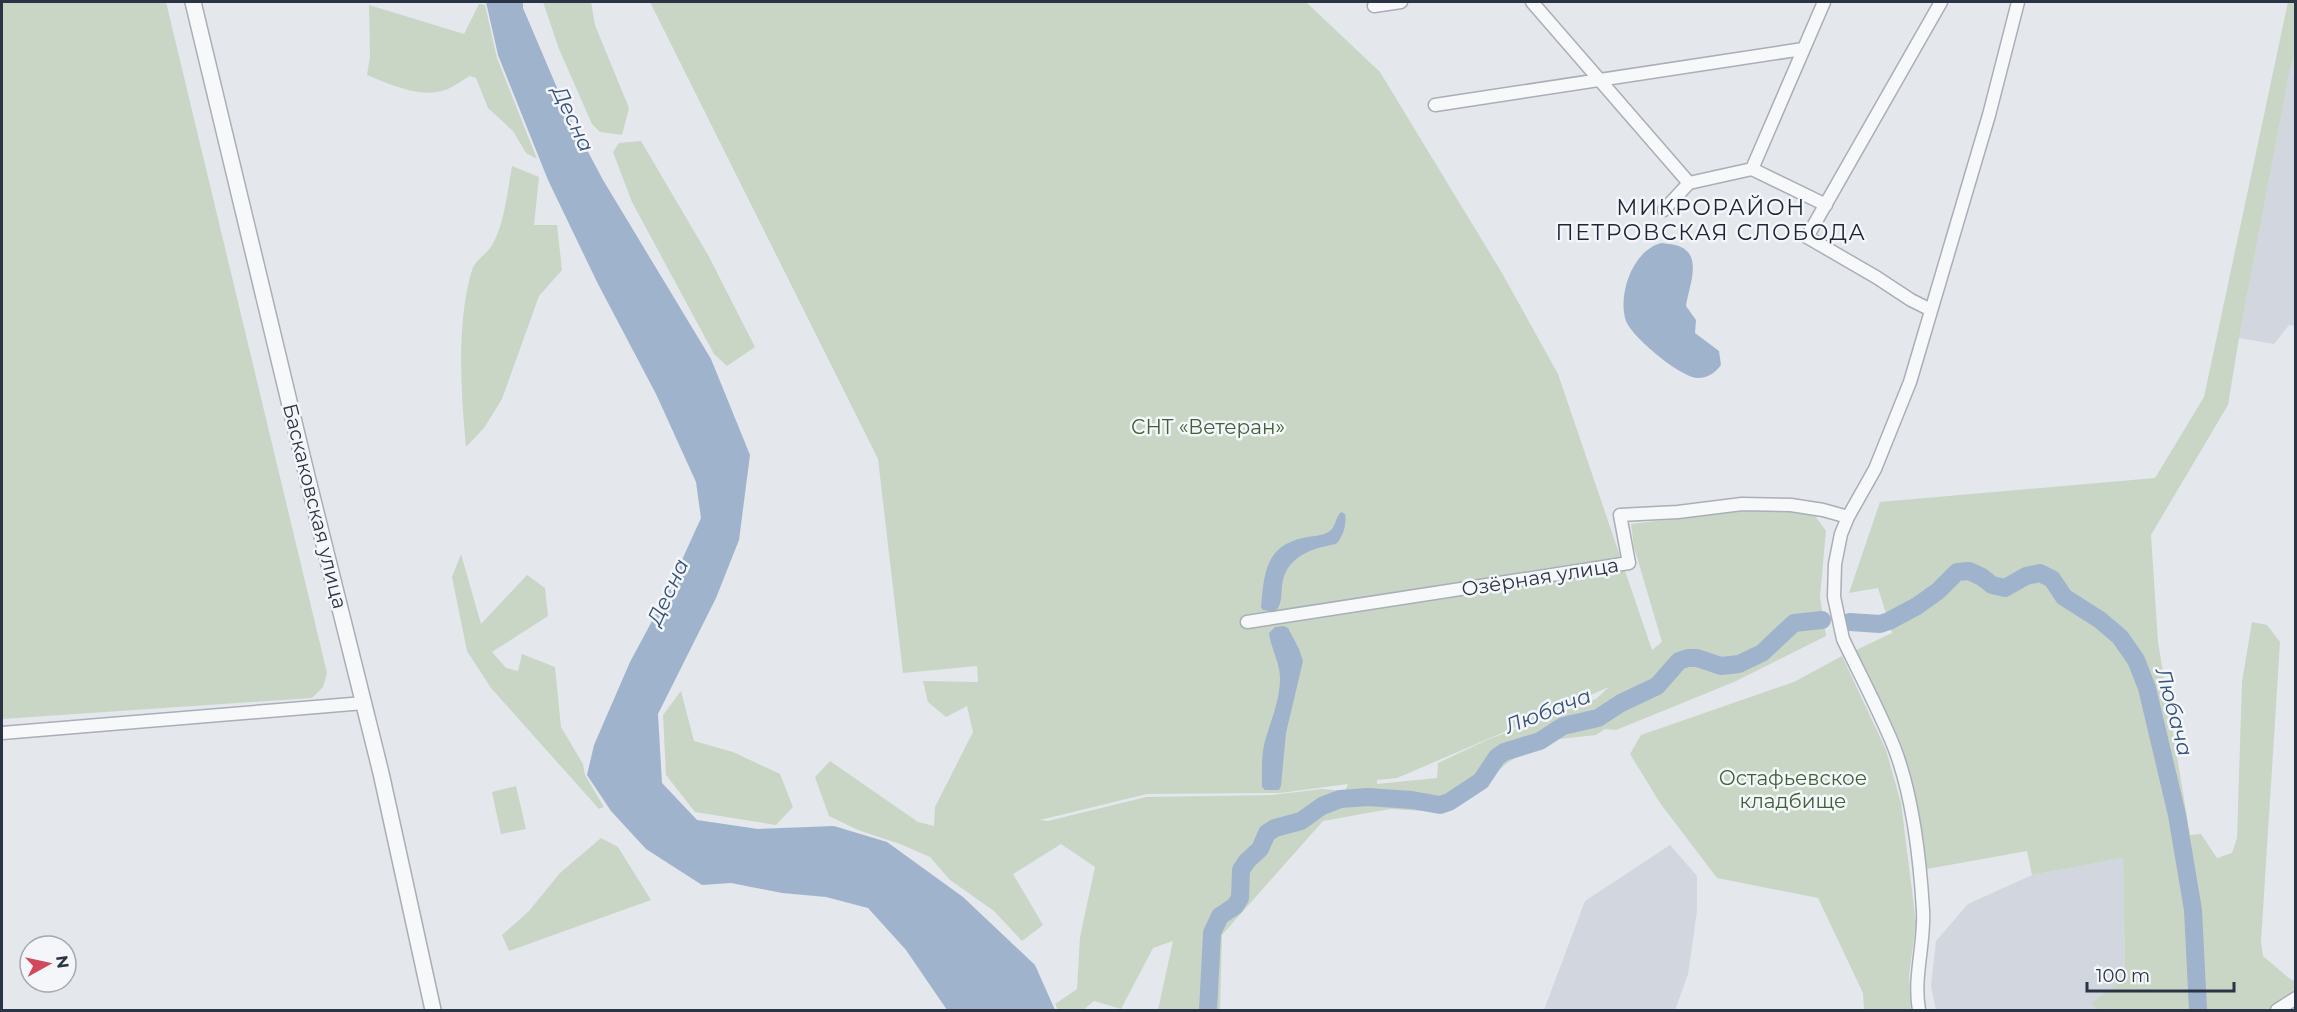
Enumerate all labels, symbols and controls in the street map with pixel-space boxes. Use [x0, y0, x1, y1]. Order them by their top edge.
water label: Десна [546, 80, 600, 156]
district label: МИКРОРАЙОН ПЕТРОВСКАЯ СЛОБОДА [1556, 194, 1866, 246]
street label: Баскаковская улица [278, 401, 352, 611]
park label: СНТ «Ветеран» [1131, 415, 1285, 439]
street label: Озёрная улица [1460, 553, 1620, 601]
water label: Десна [641, 555, 694, 631]
water label: Любача [2150, 664, 2198, 759]
water label: Любача [1500, 683, 1594, 739]
park label: Остафьевское кладбище [1719, 766, 1867, 813]
north arrow [18, 934, 78, 994]
text: N [52, 954, 73, 970]
scale bar [2087, 955, 2234, 993]
text: 100 m [2096, 965, 2150, 987]

